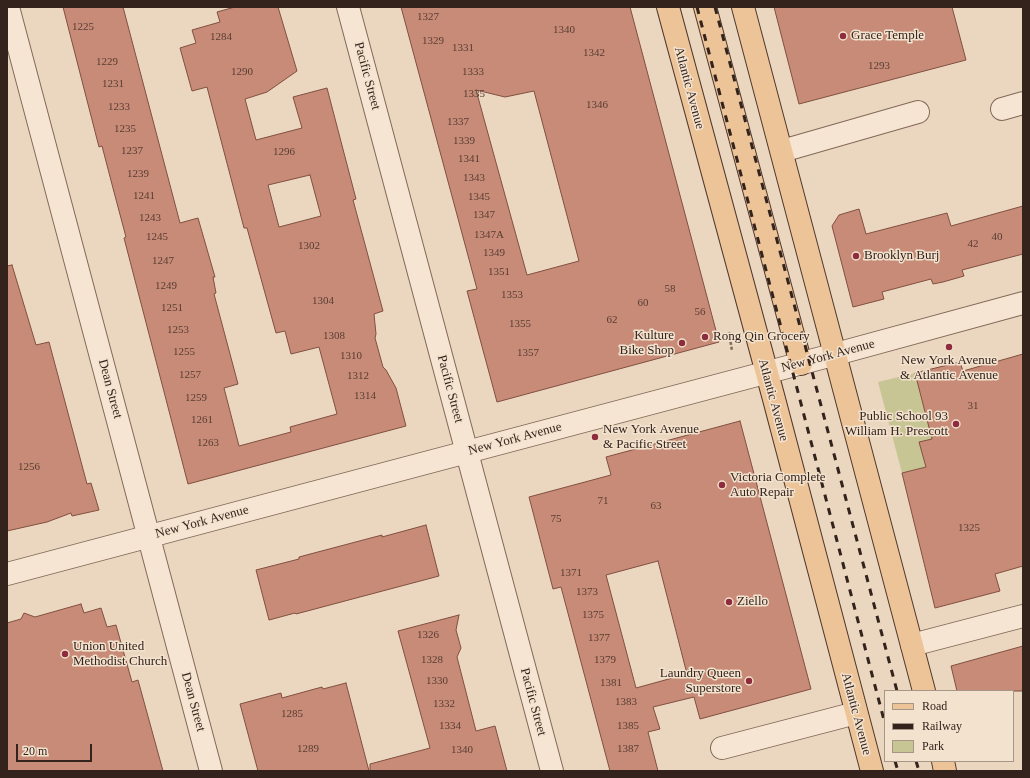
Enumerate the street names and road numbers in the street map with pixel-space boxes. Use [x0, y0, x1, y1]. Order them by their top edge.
street label: Pacific Street [350, 40, 384, 112]
street label: Atlantic Avenue [671, 45, 707, 131]
street label: New York Avenue [780, 336, 876, 376]
street label: Pacific Street [433, 353, 467, 425]
street label: Atlantic Avenue [755, 357, 791, 443]
street label: Dean Street [95, 358, 125, 420]
street label: New York Avenue [467, 419, 563, 459]
street label: New York Avenue [154, 502, 250, 542]
street label: Pacific Street [516, 666, 550, 738]
street label: Dean Street [178, 671, 208, 733]
street label: Atlantic Avenue [838, 671, 874, 757]

